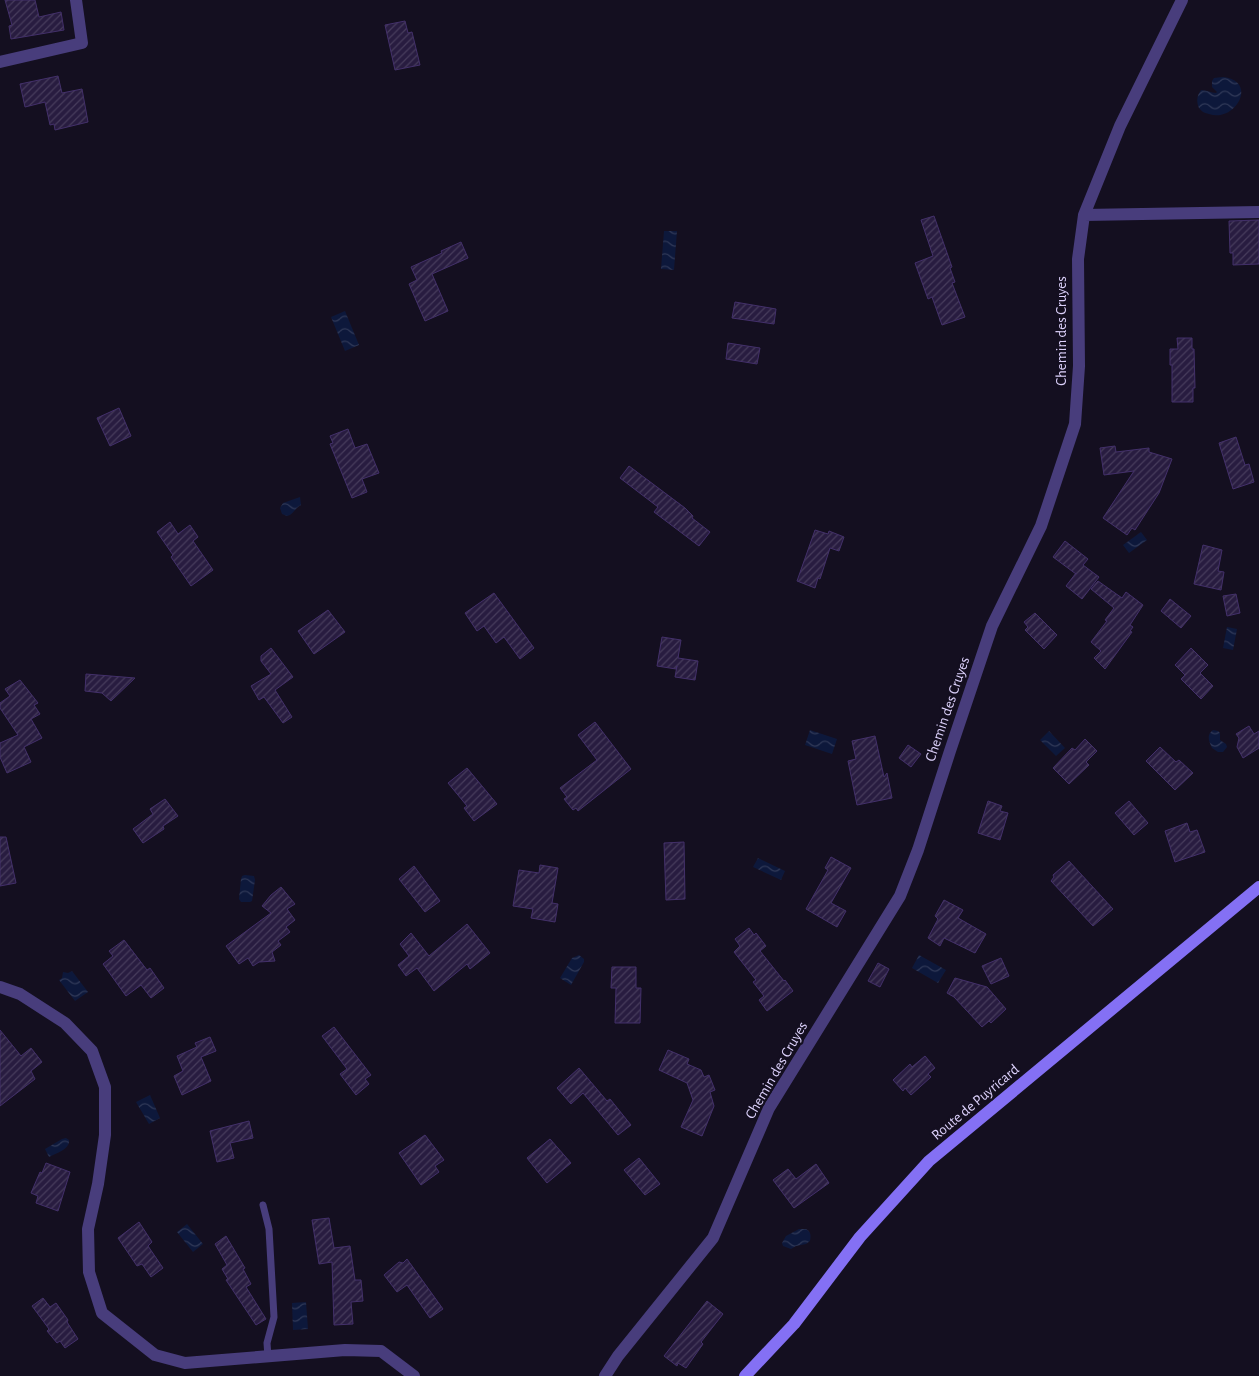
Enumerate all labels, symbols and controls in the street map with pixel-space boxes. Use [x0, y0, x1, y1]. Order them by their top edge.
street label: Chemin des Cruyes [1054, 276, 1069, 386]
street label: Chemin des Cruyes [923, 655, 972, 763]
street label: Chemin des Cruyes [743, 1019, 810, 1121]
street label: Route de Puyricard [929, 1062, 1022, 1143]

